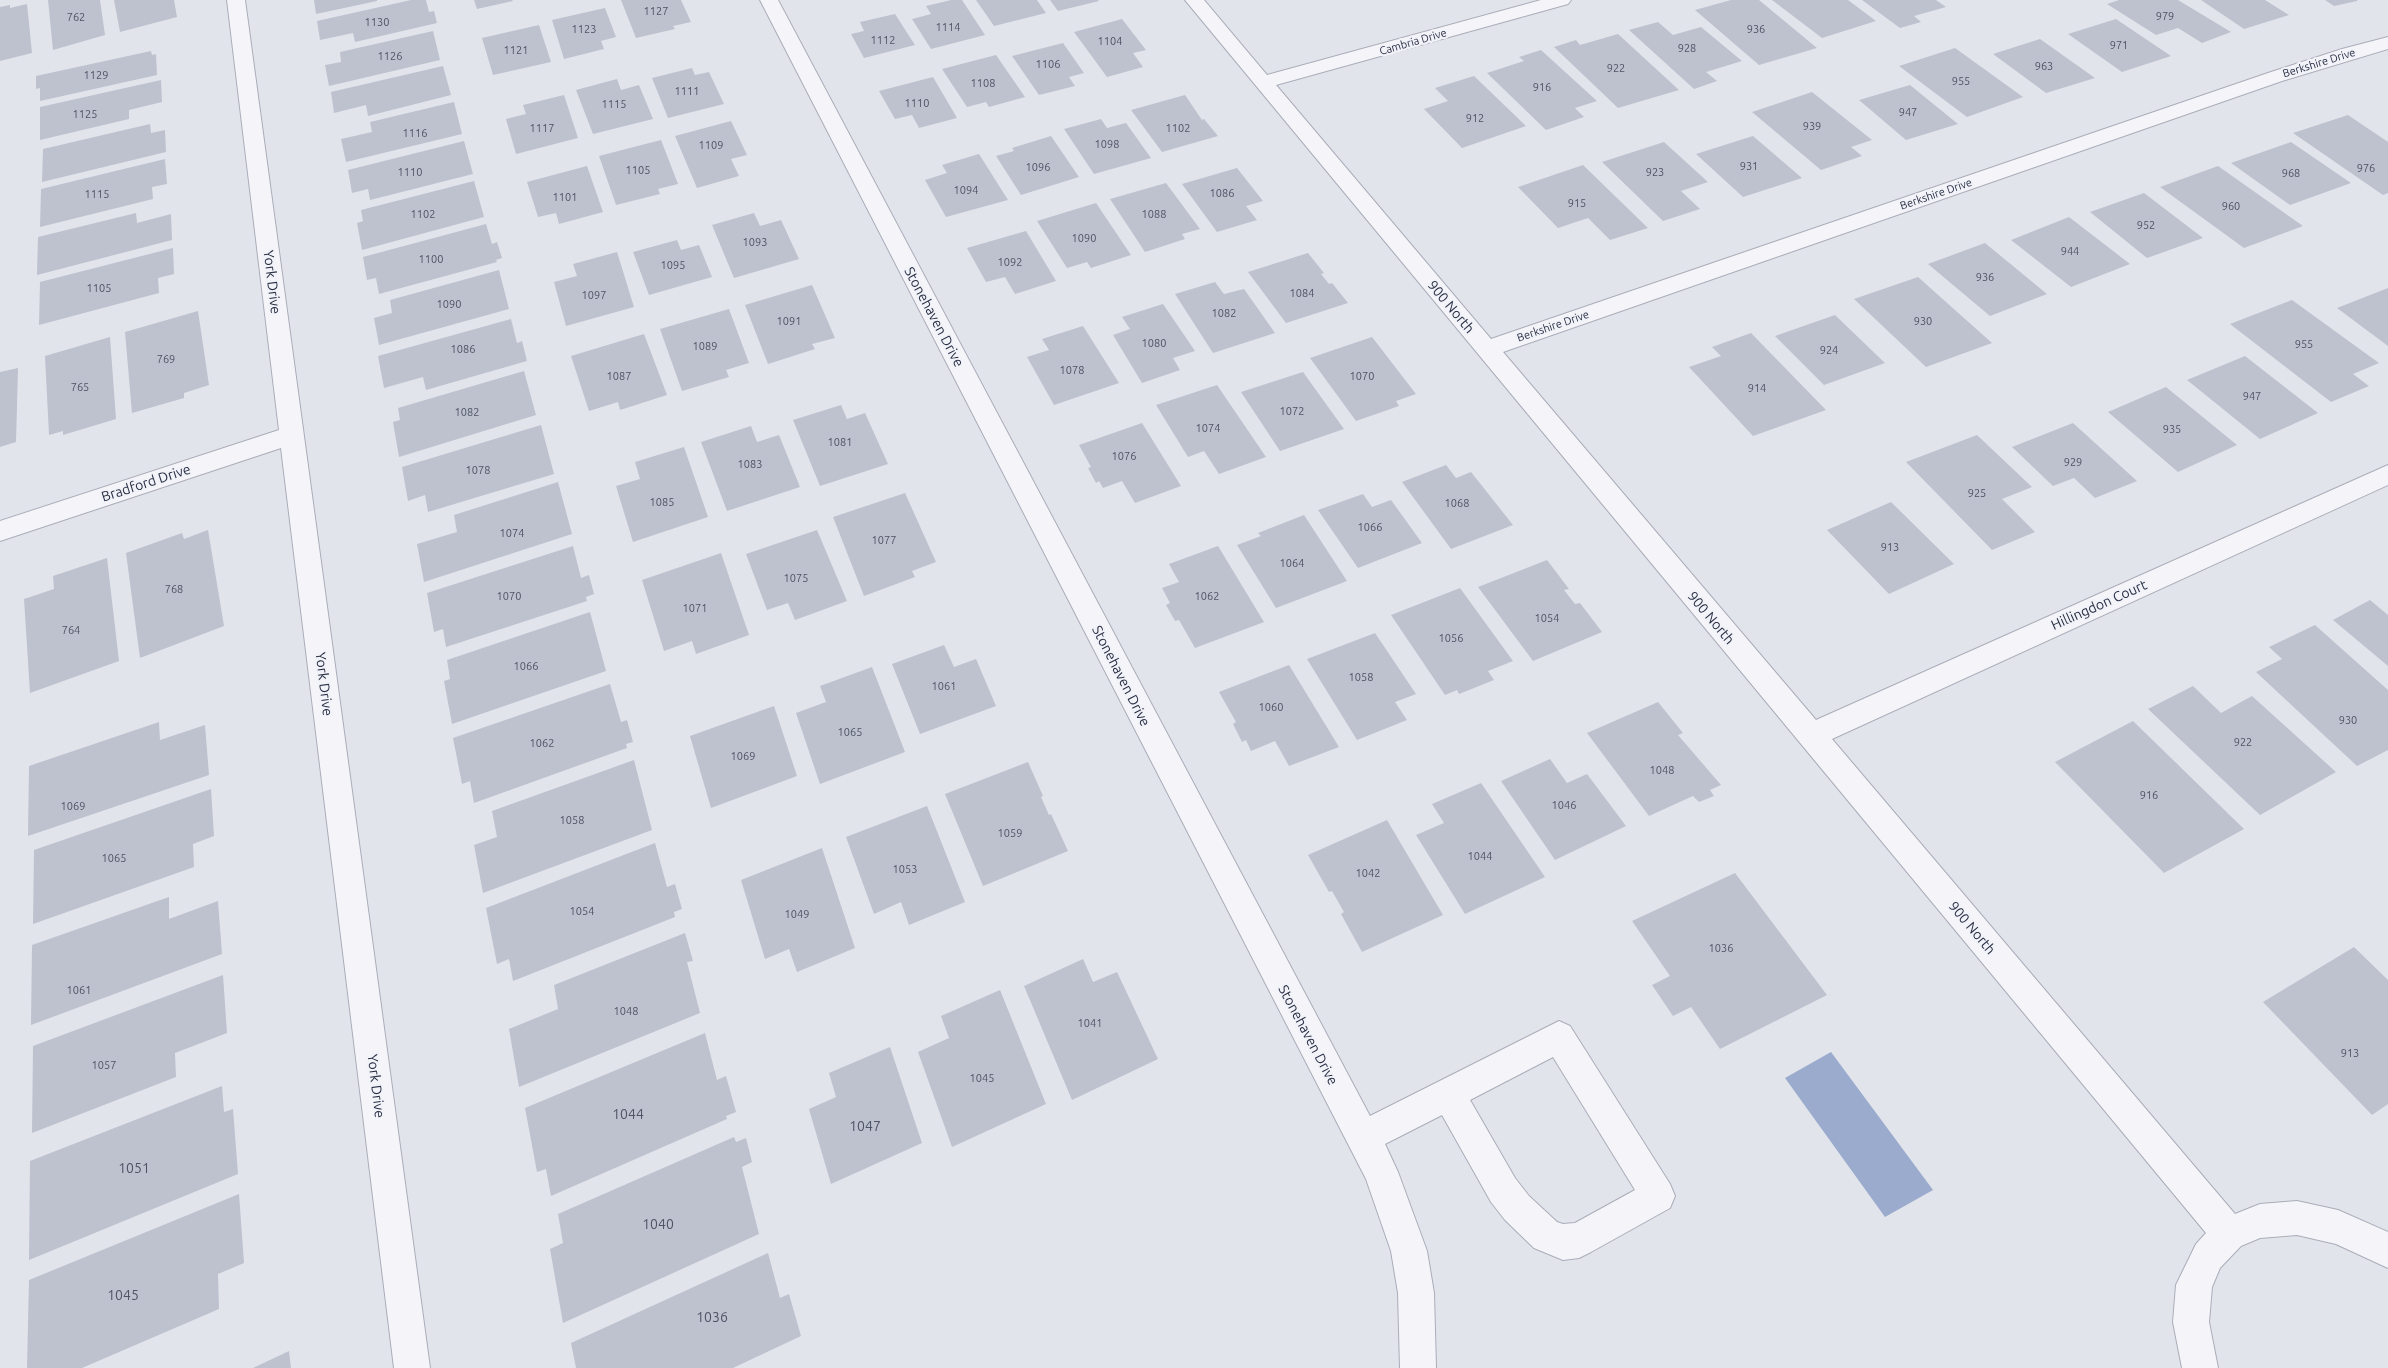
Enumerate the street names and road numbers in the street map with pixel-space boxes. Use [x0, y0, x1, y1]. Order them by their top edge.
street label: Cambria Drive [1378, 26, 1448, 58]
street label: Berkshire Drive [2281, 46, 2357, 80]
street label: Berkshire Drive [1898, 176, 1974, 212]
street label: York Drive [260, 249, 284, 315]
street label: Stonehaven Drive [901, 264, 967, 370]
street label: 900 North [1424, 277, 1478, 337]
street label: Berkshire Drive [1515, 308, 1591, 344]
street label: Bradford Drive [99, 461, 193, 505]
street label: Hillingdon Court [2048, 576, 2150, 634]
street label: 900 North [1684, 588, 1738, 648]
street label: Stonehaven Drive [1088, 623, 1154, 729]
street label: York Drive [312, 651, 336, 717]
street label: 900 North [1945, 898, 1999, 958]
street label: Stonehaven Drive [1275, 982, 1341, 1088]
street label: York Drive [364, 1053, 388, 1119]

